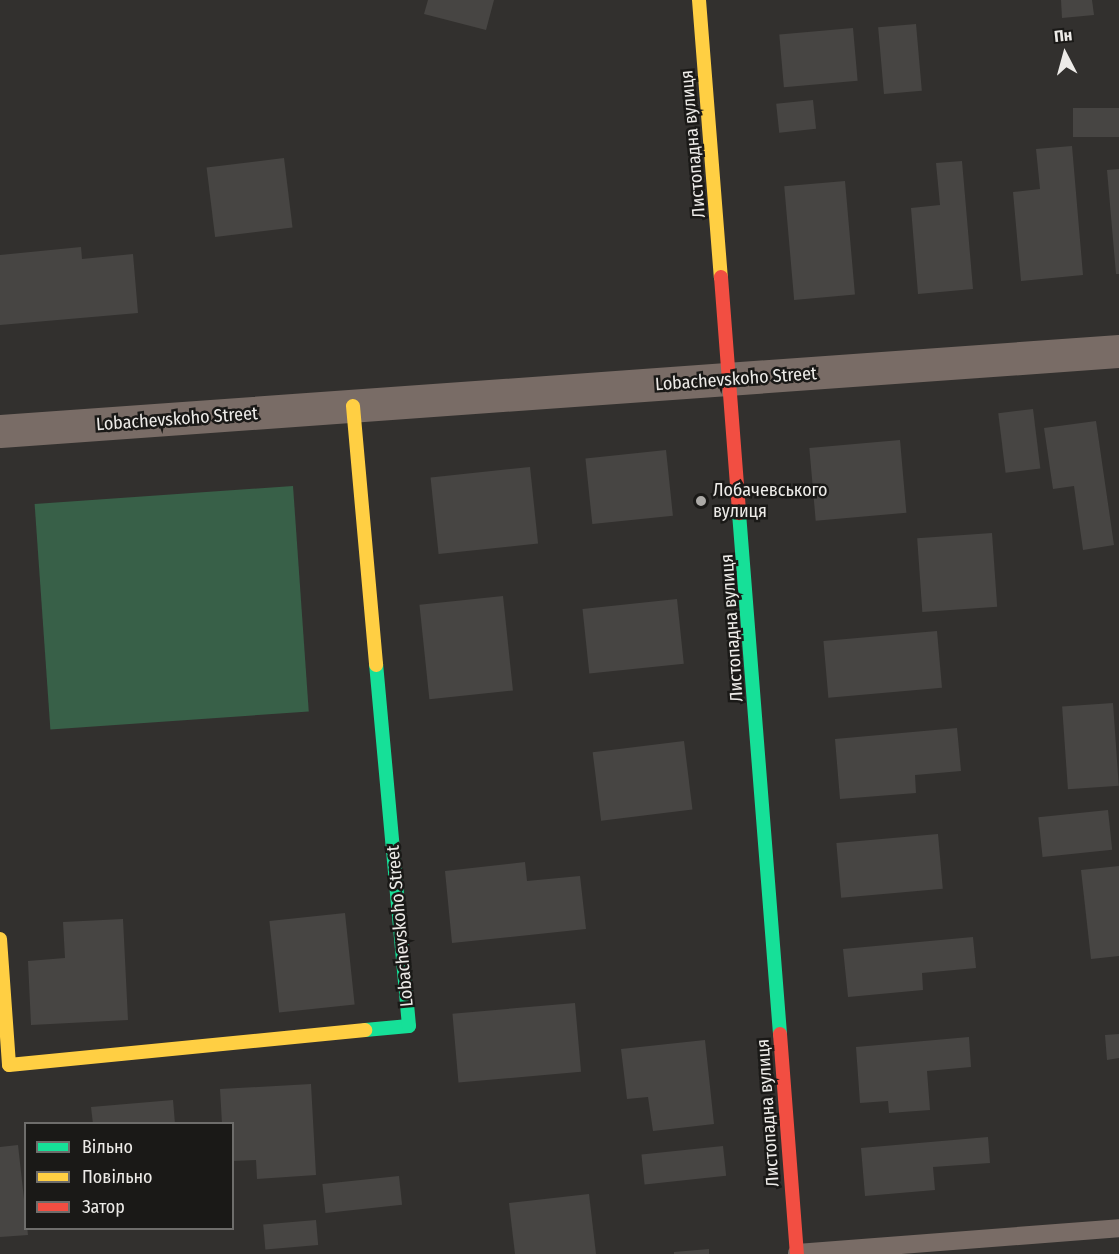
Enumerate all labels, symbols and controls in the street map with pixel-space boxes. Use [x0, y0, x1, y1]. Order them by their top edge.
north arrow [1035, 24, 1095, 84]
text: Пн [1053, 25, 1073, 46]
street label: Листопадна вулиця [676, 69, 710, 219]
street label: Lobachevskoho Street [654, 363, 818, 395]
street label: Lobachevskoho Street [95, 403, 259, 435]
place label: Лобачевського вулиця [713, 480, 828, 522]
marker: Лобачевського вулиця [694, 494, 708, 508]
street label: Листопадна вулиця [716, 553, 748, 703]
street label: Lobachevskoho Street [382, 844, 418, 1008]
street label: Листопадна вулиця [752, 1038, 784, 1188]
legend [24, 1122, 234, 1230]
text: Вільно [82, 1136, 133, 1158]
text: Повільно [82, 1166, 153, 1188]
text: Затор [82, 1196, 125, 1218]

